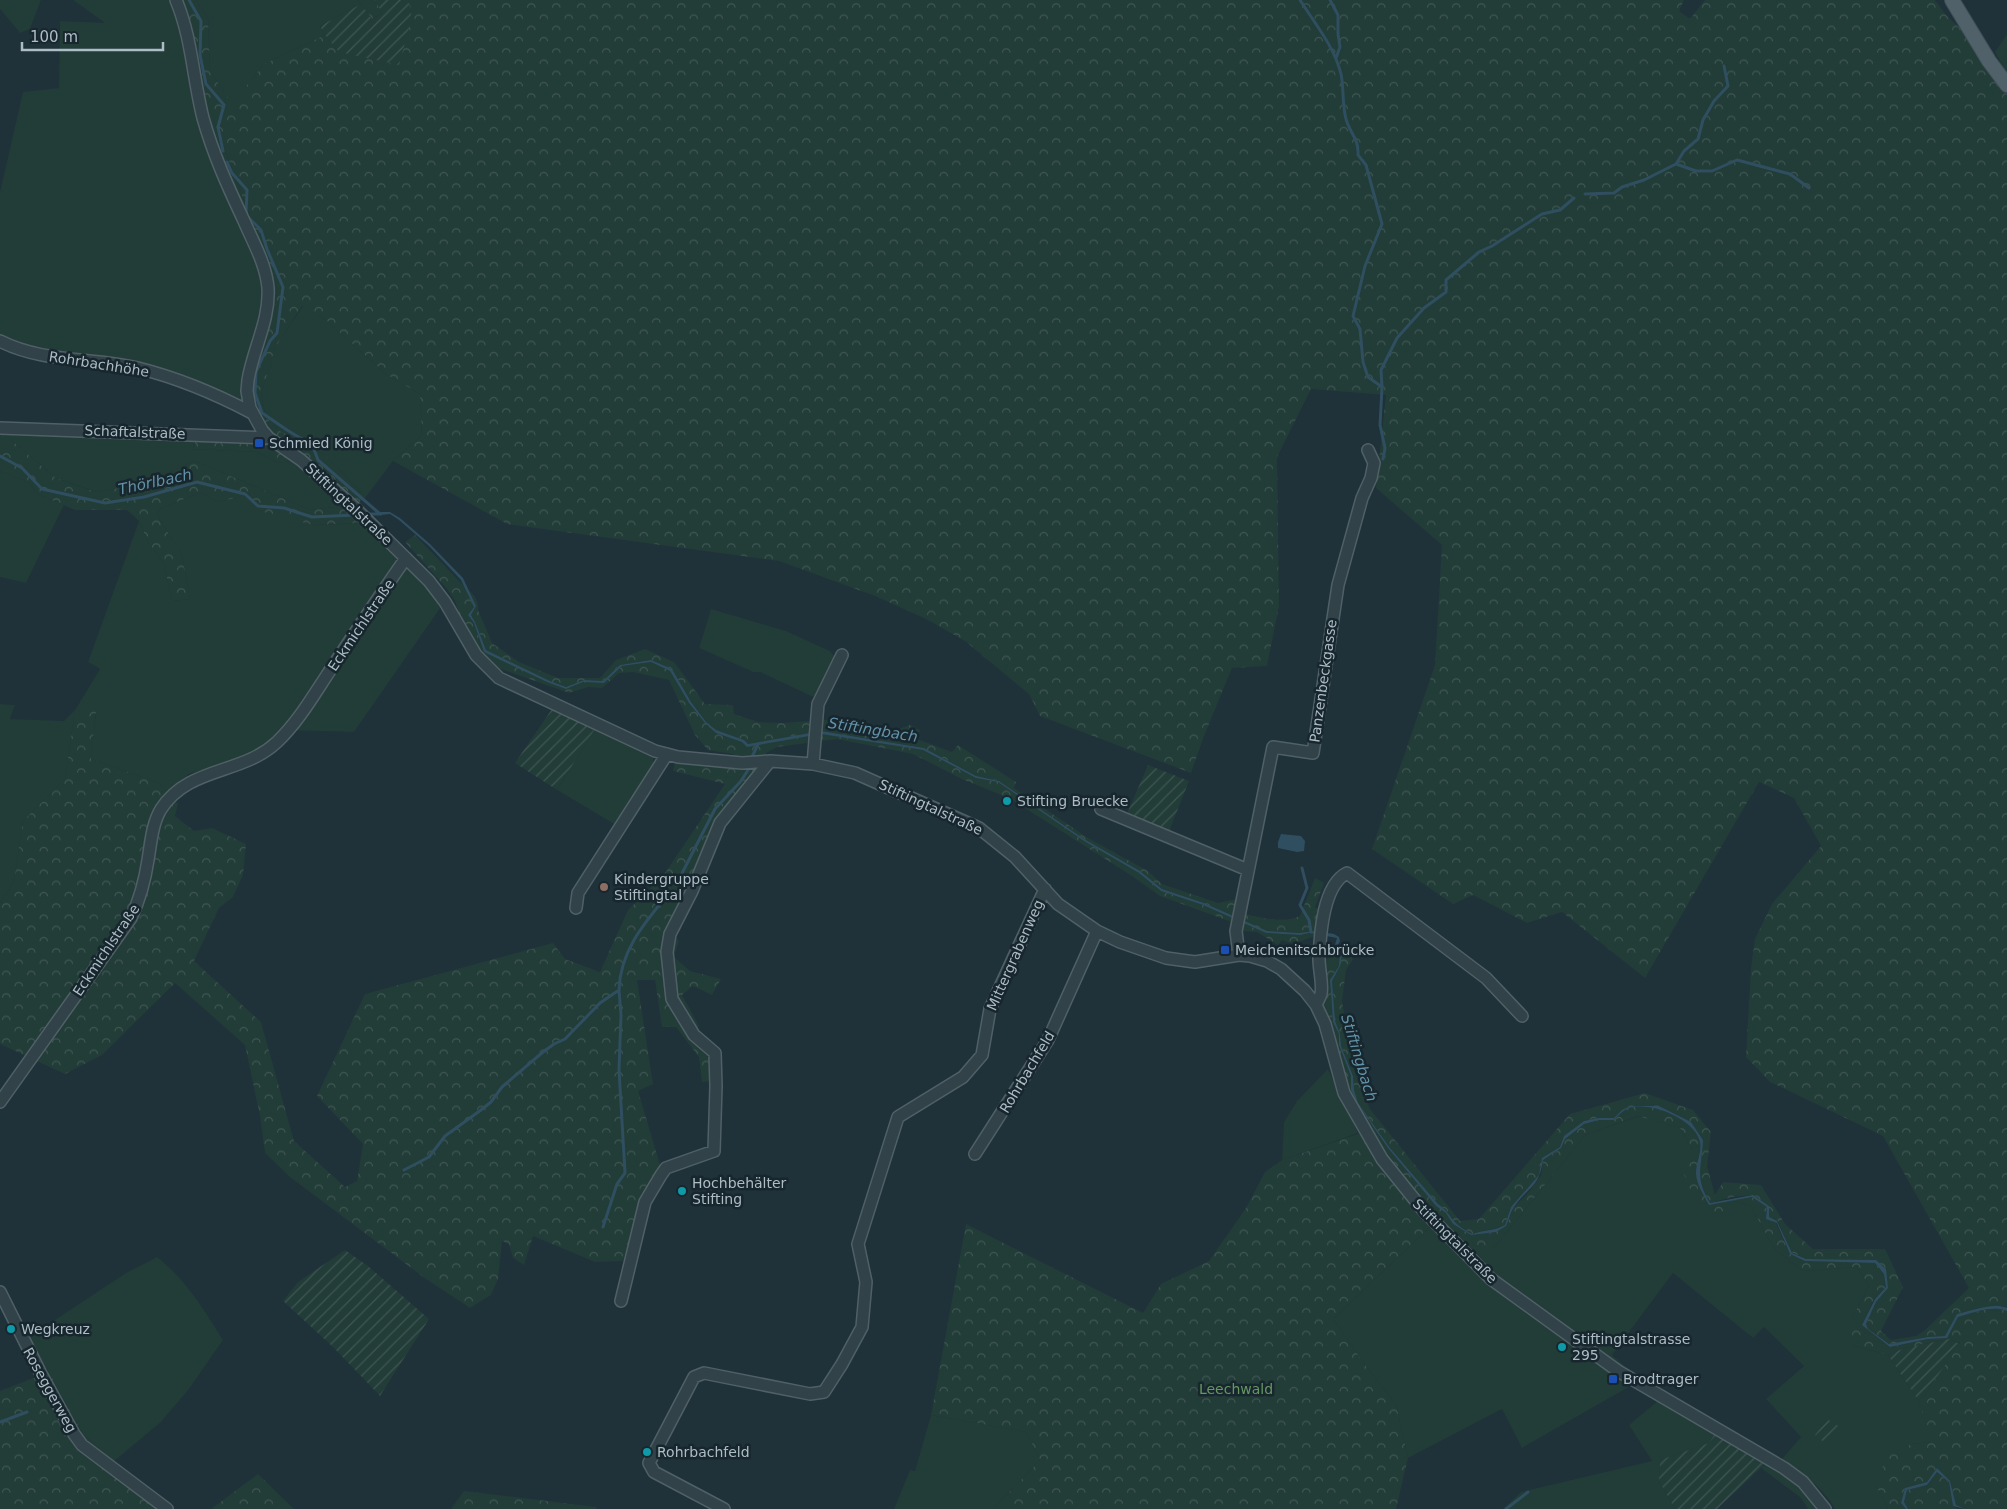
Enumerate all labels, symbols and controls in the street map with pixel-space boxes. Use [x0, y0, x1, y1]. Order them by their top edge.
scale bar [22, 20, 164, 52]
text: 100 m [30, 28, 78, 46]
street label: Rohrbachhöhe [48, 348, 150, 380]
street label: Schaftalstraße [84, 422, 186, 442]
place label: Schmied König [269, 435, 373, 451]
marker: Schmied König [253, 437, 265, 449]
street label: Stiftingtalstraße [302, 460, 396, 548]
water label: Thörlbach [117, 465, 193, 499]
street label: Eckmichlstraße [324, 576, 398, 674]
street label: Panzenbeckgasse [1306, 618, 1340, 744]
water label: Stiftingbach [827, 714, 919, 746]
street label: Stiftingtalstraße [877, 776, 985, 838]
place label: Stifting Bruecke [1017, 793, 1128, 809]
marker: Stifting Bruecke [1001, 795, 1013, 807]
place label: Kindergruppe Stiftingtal [614, 871, 709, 903]
marker: Kindergruppe Stiftingtal [598, 881, 610, 893]
street label: Mittergrabenweg [983, 897, 1047, 1013]
street label: Eckmichlstraße [69, 901, 143, 999]
place label: Meichenitschbrücke [1235, 942, 1374, 958]
marker: Meichenitschbrücke [1219, 944, 1231, 956]
water label: Stiftingbach [1337, 1012, 1381, 1104]
street label: Rohrbachfeld [996, 1028, 1058, 1116]
place label: Hochbehälter Stifting [692, 1175, 787, 1207]
marker: Hochbehälter Stifting [676, 1185, 688, 1197]
street label: Stiftingtalstraße [1410, 1196, 1500, 1286]
place label: Wegkreuz [21, 1321, 90, 1337]
marker: Wegkreuz [5, 1323, 17, 1335]
place label: Stiftingtalstrasse 295 [1572, 1331, 1690, 1363]
marker: Stiftingtalstrasse 295 [1556, 1341, 1568, 1353]
street label: Roseggerweg [20, 1345, 80, 1435]
place label: Brodtrager [1623, 1371, 1699, 1387]
marker: Brodtrager [1607, 1373, 1619, 1385]
park label: Leechwald [1199, 1381, 1273, 1397]
place label: Rohrbachfeld [657, 1444, 750, 1460]
marker: Rohrbachfeld [641, 1446, 653, 1458]

